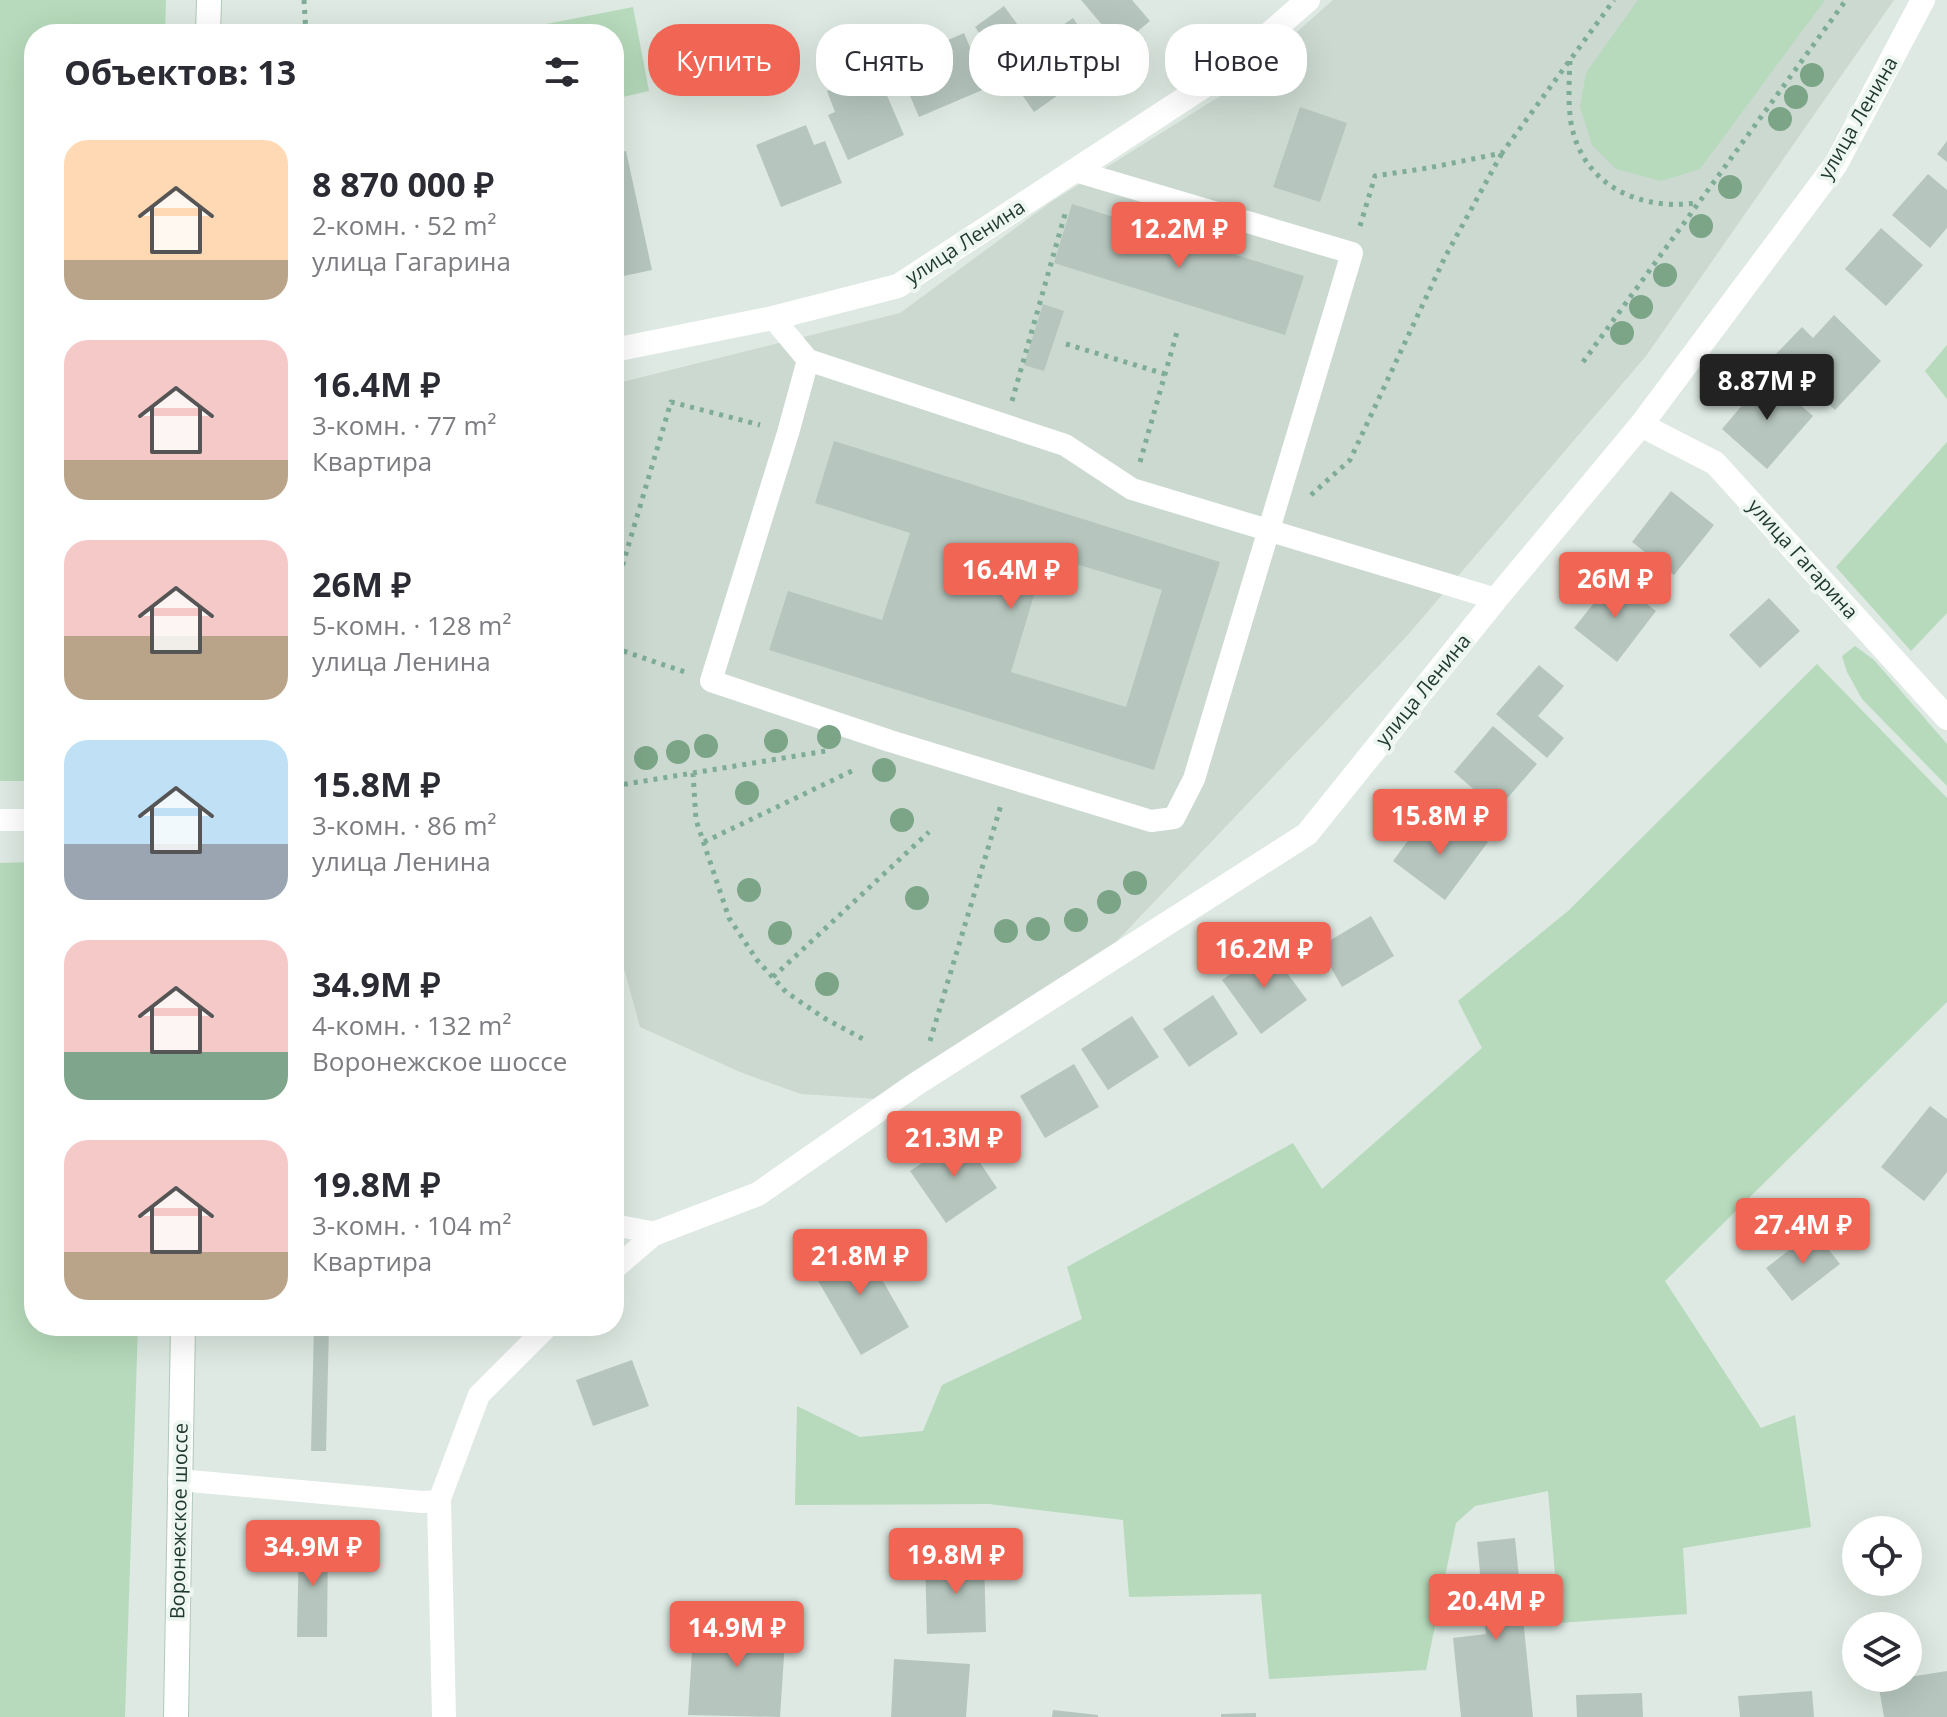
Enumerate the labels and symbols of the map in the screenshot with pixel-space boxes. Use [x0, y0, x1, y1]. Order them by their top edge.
street label: улица Ленина [1812, 51, 1904, 184]
street label: улица Ленина [900, 193, 1030, 290]
pin: 12.2M ₽ [1105, 202, 1253, 270]
pin: 8.87M ₽ [1693, 354, 1841, 422]
street label: улица Гагарина [1742, 493, 1865, 625]
pin: 16.4M ₽ [937, 543, 1085, 611]
pin: 26M ₽ [1559, 552, 1671, 620]
street label: улица Ленина [1369, 628, 1476, 752]
pin: 15.8M ₽ [1366, 789, 1514, 857]
pin: 16.2M ₽ [1190, 922, 1338, 990]
pin: 21.3M ₽ [880, 1111, 1028, 1179]
pin: 27.4M ₽ [1729, 1198, 1877, 1266]
pin: 21.8M ₽ [786, 1229, 934, 1297]
street label: Воронежское шоссе [163, 1423, 194, 1619]
pin: 34.9M ₽ [239, 1520, 387, 1588]
pin: 19.8M ₽ [882, 1528, 1030, 1596]
pin: 20.4M ₽ [1422, 1574, 1570, 1642]
pin: 14.9M ₽ [663, 1601, 811, 1669]

